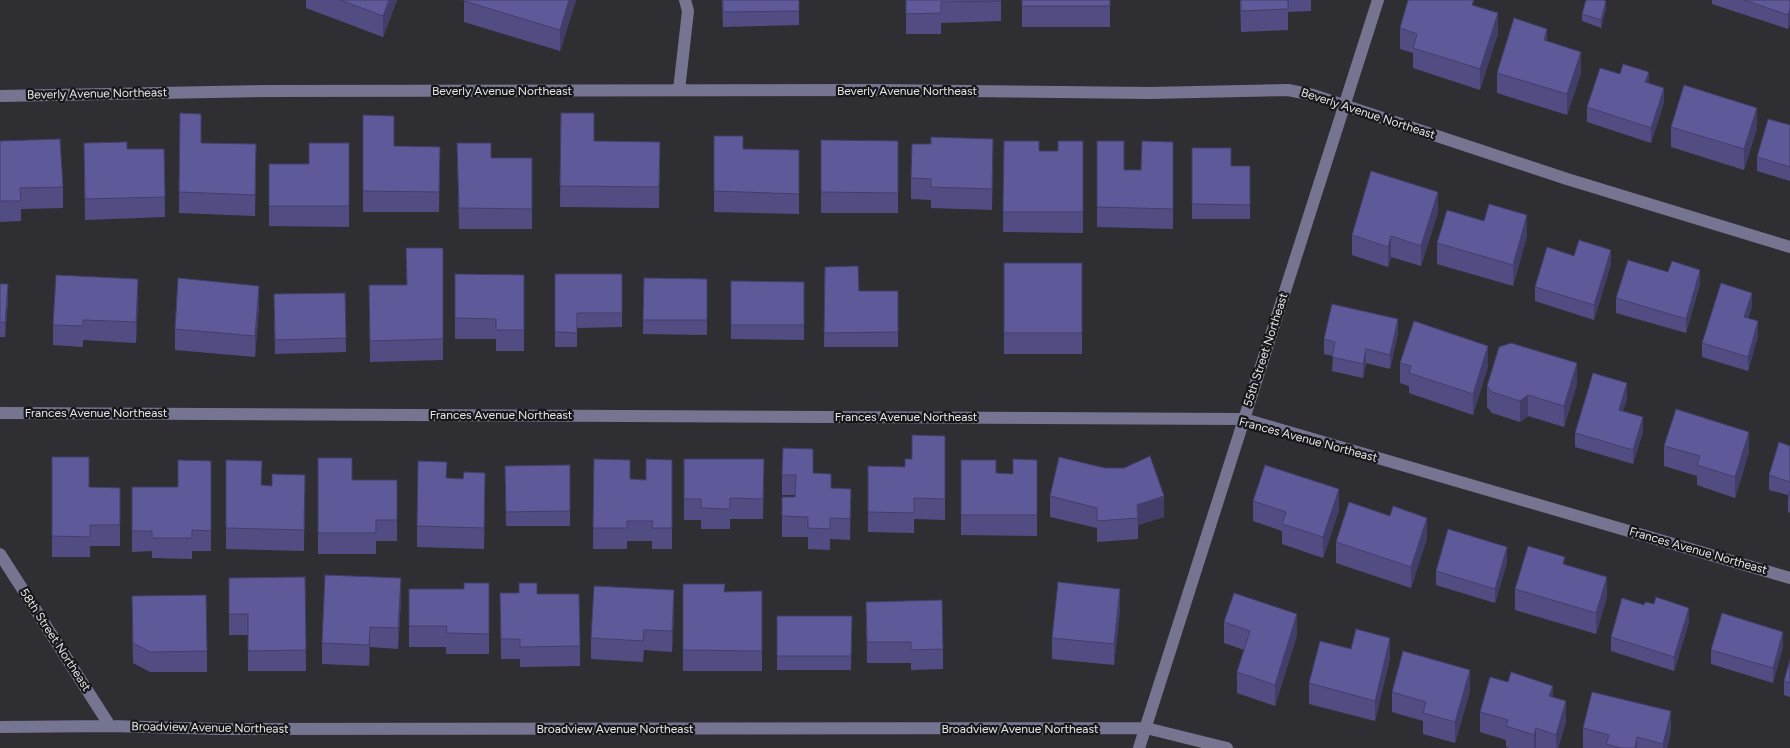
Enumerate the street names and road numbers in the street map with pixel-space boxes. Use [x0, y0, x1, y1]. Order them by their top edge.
street label: Beverly Avenue Northeast [432, 84, 572, 98]
street label: Beverly Avenue Northeast [837, 84, 977, 98]
street label: Beverly Avenue Northeast [1299, 85, 1437, 143]
street label: Beverly Avenue Northeast [27, 86, 167, 102]
street label: 55th Street Northeast [1241, 291, 1291, 409]
street label: Frances Avenue Northeast [25, 406, 167, 420]
street label: Frances Avenue Northeast [430, 408, 572, 422]
street label: Frances Avenue Northeast [835, 410, 977, 424]
street label: Frances Avenue Northeast [1237, 415, 1379, 465]
street label: Frances Avenue Northeast [1627, 524, 1769, 578]
street label: 58th Street Northeast [16, 586, 94, 694]
street label: Broadview Avenue Northeast [131, 719, 289, 737]
street label: Broadview Avenue Northeast [536, 722, 694, 736]
street label: Broadview Avenue Northeast [941, 722, 1099, 736]

